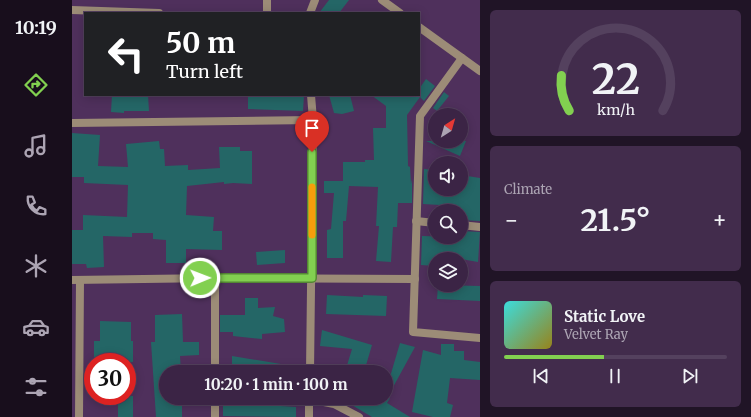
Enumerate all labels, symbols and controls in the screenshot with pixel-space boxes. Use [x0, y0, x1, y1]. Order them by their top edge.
text: 10:19 [15, 16, 57, 39]
text: 50 m [166, 25, 235, 61]
icon: left [100, 28, 152, 80]
text: 22 [591, 53, 640, 105]
text: Turn left [166, 60, 243, 83]
icon: directions [22, 71, 50, 99]
text: km/h [597, 100, 635, 118]
north arrow [428, 108, 468, 148]
map controls [428, 108, 468, 292]
pin [295, 111, 329, 152]
icon: arrive [301, 117, 323, 139]
icon: music [22, 132, 50, 160]
button: sound [428, 156, 468, 196]
text: Climate [504, 181, 552, 198]
icon: phone [22, 192, 50, 220]
text: 21.5° [581, 201, 650, 239]
button: search [428, 204, 468, 244]
text: − [504, 206, 519, 234]
text: + [712, 206, 727, 234]
icon: climate [22, 252, 50, 280]
button: layers [428, 252, 468, 292]
position arrow [179, 257, 221, 299]
text: Static Love [564, 307, 645, 326]
icon: car [22, 313, 50, 341]
text: Velvet Ray [564, 326, 628, 343]
speed limit sign: 30 [84, 353, 136, 405]
icon: previous [530, 365, 552, 387]
icon: pause [604, 365, 626, 387]
icon: next [679, 365, 701, 387]
icon: filters [22, 373, 50, 401]
text: 10:20 · 1 min · 100 m [204, 375, 348, 394]

